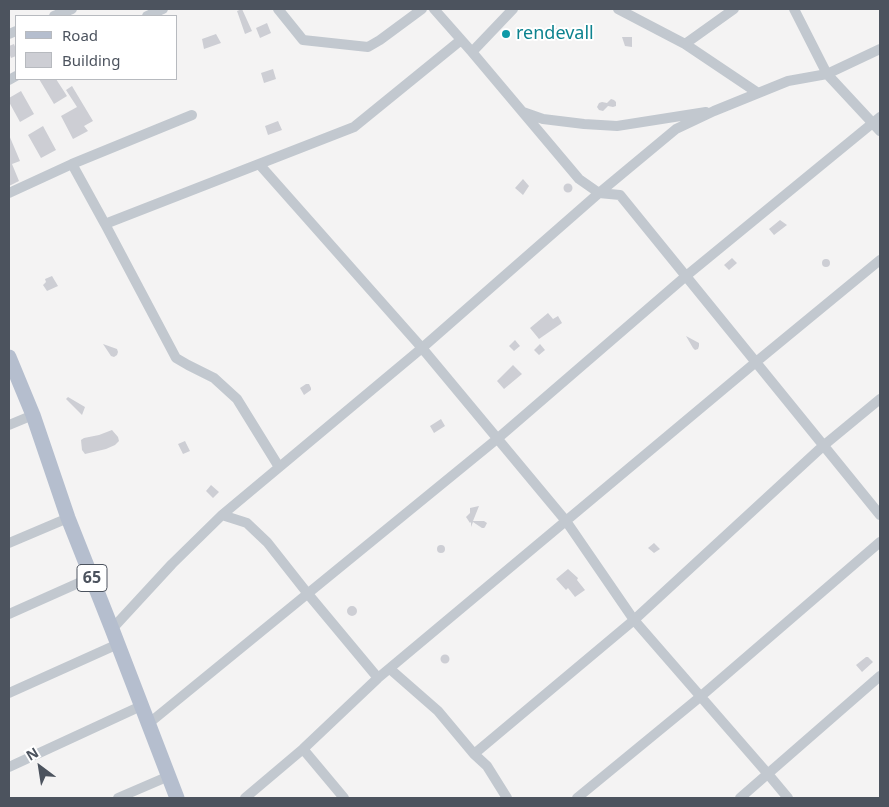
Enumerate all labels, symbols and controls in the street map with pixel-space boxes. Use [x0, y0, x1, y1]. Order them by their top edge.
legend [15, 15, 178, 80]
place label: rendevall [516, 23, 594, 45]
text: Road [62, 25, 98, 45]
marker: rendevall [500, 28, 512, 40]
text: Building [62, 50, 120, 70]
road number: 65 [77, 564, 107, 592]
north arrow [15, 742, 65, 792]
text: N [22, 743, 42, 765]

